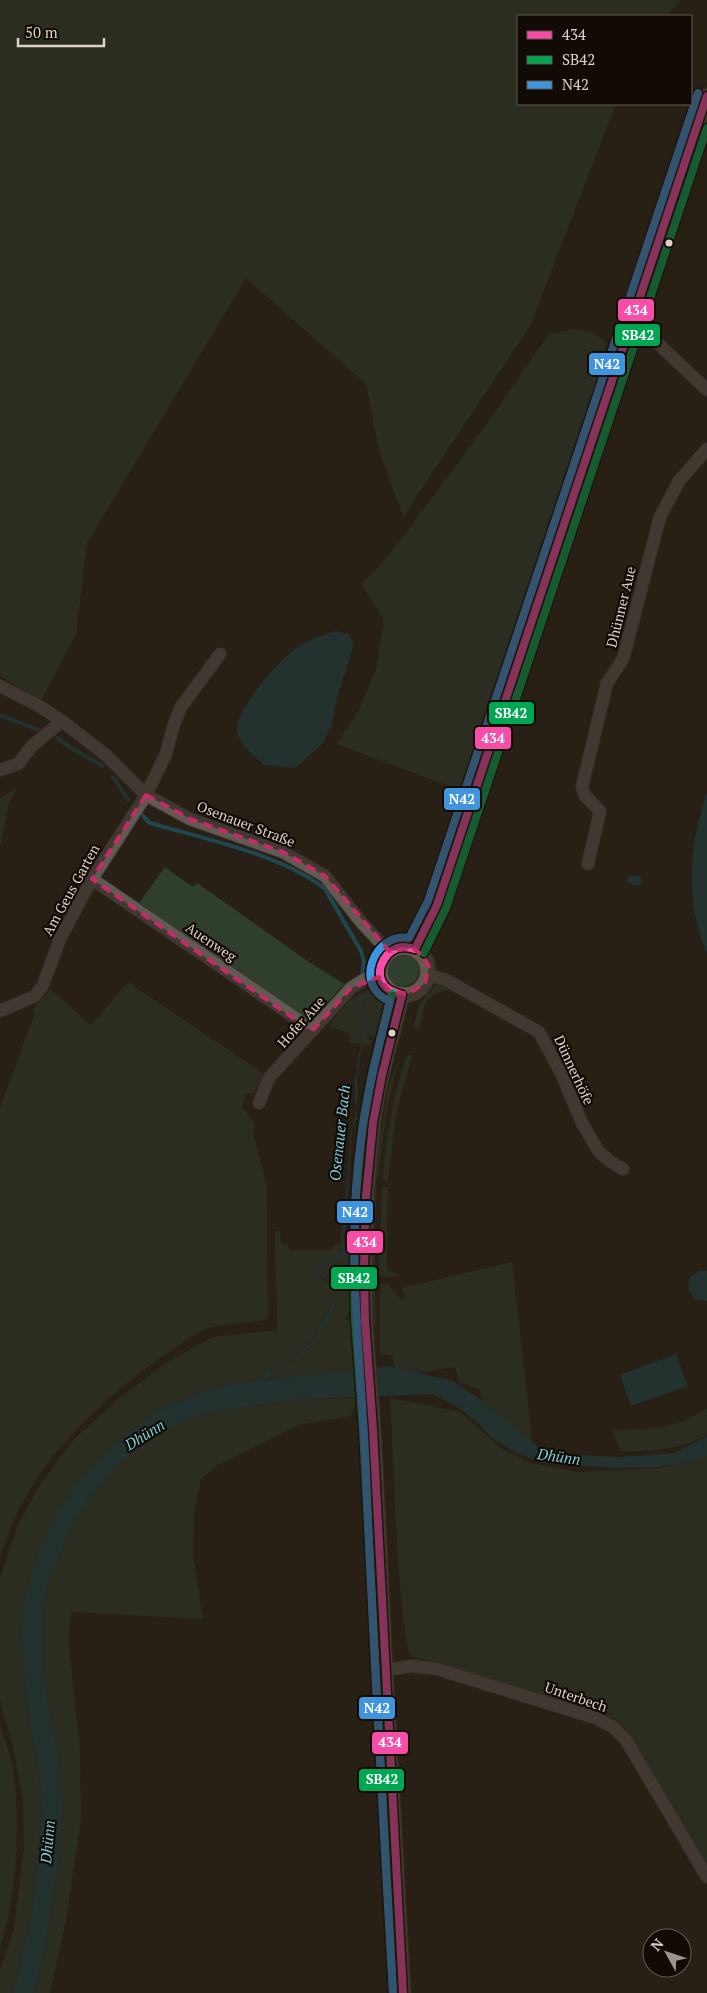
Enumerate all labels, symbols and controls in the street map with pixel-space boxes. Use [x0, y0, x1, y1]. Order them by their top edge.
scale bar [18, 15, 104, 47]
legend [517, 15, 692, 105]
text: 50 m [25, 22, 58, 42]
text: 434 [562, 24, 586, 44]
text: SB42 [562, 49, 595, 69]
text: N42 [562, 74, 589, 94]
unlabelled marker [664, 238, 674, 248]
line badge: 434 [617, 298, 655, 322]
text: 434 [624, 300, 648, 319]
line badge: SB42 [614, 323, 661, 347]
text: SB42 [622, 325, 654, 344]
line badge: N42 [588, 352, 626, 376]
text: N42 [594, 354, 620, 373]
street label: Dhünner Aue [601, 564, 640, 649]
line badge: SB42 [488, 701, 535, 725]
text: SB42 [495, 703, 527, 722]
line badge: 434 [474, 726, 512, 750]
text: 434 [481, 728, 505, 747]
line badge: N42 [443, 787, 481, 811]
text: N42 [449, 789, 475, 808]
street label: Osenauer Straße [194, 796, 298, 851]
street label: Am Geus Garten [38, 840, 104, 939]
street label: Auenweg [182, 918, 241, 966]
street label: Hofer Aue [273, 992, 329, 1051]
unlabelled marker [387, 1028, 397, 1038]
street label: Dünnerhöfe [550, 1032, 599, 1108]
water label: Osenauer Bach [324, 1084, 354, 1182]
line badge: N42 [336, 1200, 374, 1224]
text: N42 [342, 1202, 368, 1221]
line badge: 434 [346, 1230, 384, 1254]
text: 434 [353, 1232, 377, 1251]
line badge: SB42 [330, 1266, 378, 1290]
text: SB42 [338, 1268, 370, 1287]
water label: Dhünn [120, 1414, 168, 1455]
water label: Dhünn [535, 1443, 582, 1469]
street label: Unterbech [542, 1677, 610, 1716]
line badge: N42 [358, 1696, 396, 1720]
text: N42 [364, 1698, 390, 1717]
line badge: 434 [371, 1731, 409, 1755]
text: 434 [378, 1732, 402, 1751]
line badge: SB42 [358, 1768, 405, 1792]
text: SB42 [366, 1769, 398, 1788]
water label: Dhünn [35, 1819, 59, 1865]
north arrow [642, 1928, 692, 1978]
text: N [646, 1934, 668, 1954]

